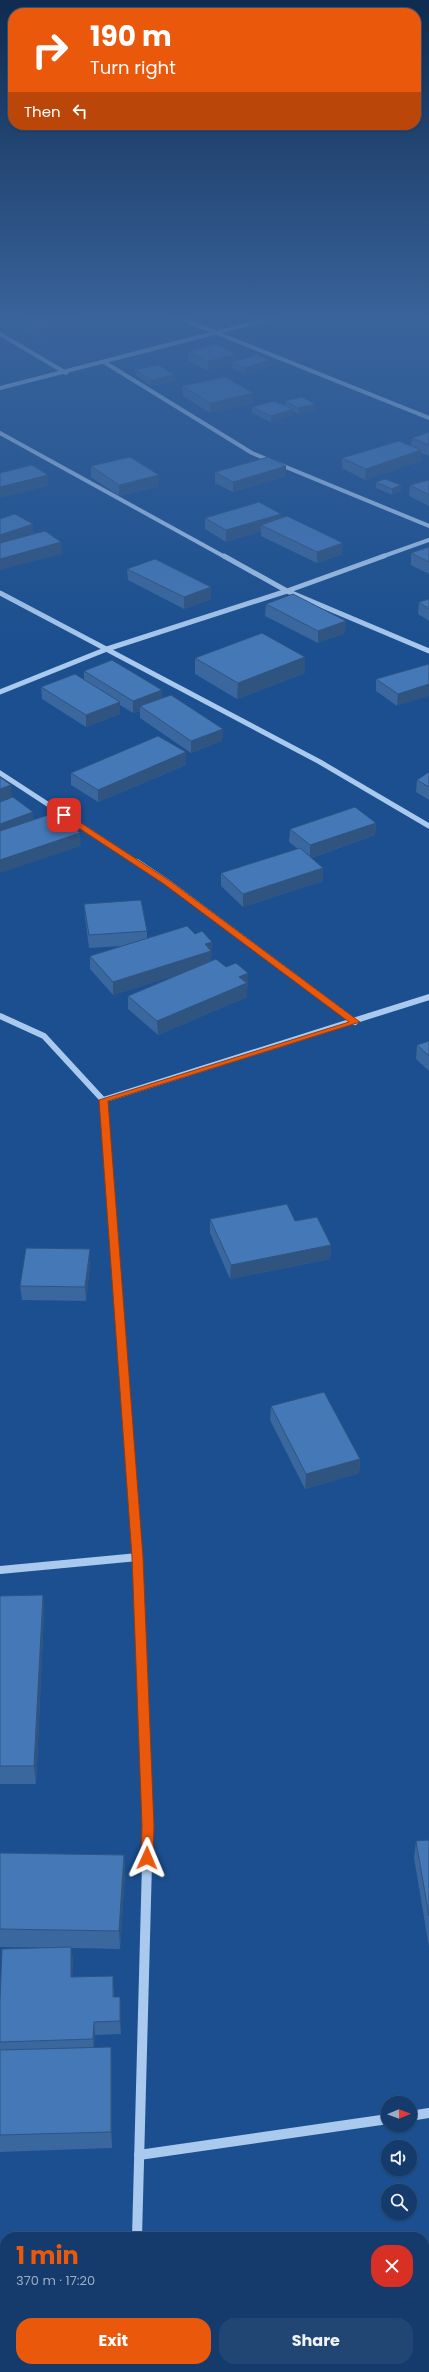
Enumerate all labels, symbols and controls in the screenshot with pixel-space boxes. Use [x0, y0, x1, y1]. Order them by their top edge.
text: 190 m [90, 17, 172, 56]
icon: right [24, 24, 76, 76]
text: Turn right [90, 55, 176, 80]
icon: left [69, 100, 91, 122]
text: Then [24, 101, 61, 122]
pin [47, 798, 81, 832]
icon: arrive [53, 804, 75, 826]
position arrow [126, 1837, 168, 1879]
north arrow [381, 2096, 417, 2132]
map controls [381, 2096, 417, 2220]
button: sound [381, 2140, 417, 2176]
button: search [381, 2184, 417, 2220]
text: 1 min [16, 2239, 79, 2272]
button: close [371, 2245, 413, 2287]
text: 370 m · 17:20 [16, 2271, 95, 2290]
button: Exit [16, 2318, 211, 2364]
button: Share [219, 2318, 413, 2364]

